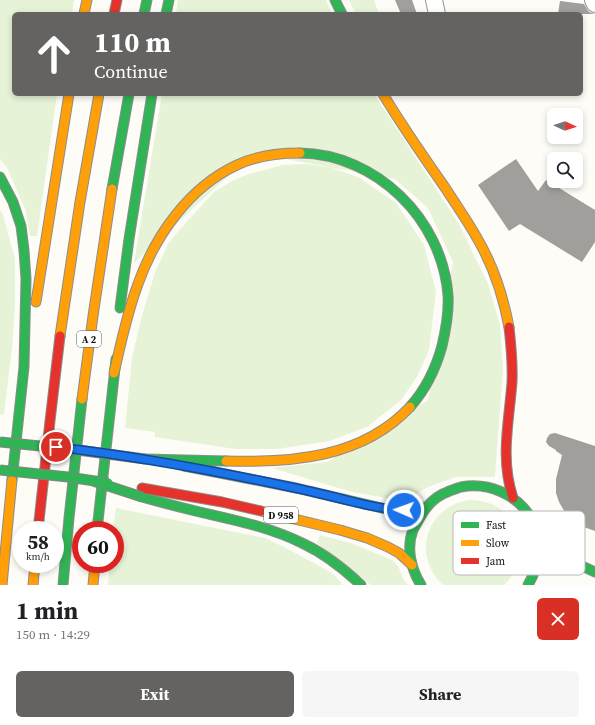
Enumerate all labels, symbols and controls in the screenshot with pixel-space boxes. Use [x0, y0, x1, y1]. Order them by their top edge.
text: 110 m [94, 23, 171, 61]
icon: ahead [28, 28, 80, 80]
text: Continue [94, 59, 168, 84]
north arrow [547, 108, 583, 144]
map controls [547, 108, 583, 188]
button: search [547, 152, 583, 188]
road number: A 2 [77, 331, 101, 347]
pin [39, 430, 73, 464]
icon: arrive [45, 436, 67, 458]
position arrow [383, 489, 425, 531]
road number: D 958 [264, 507, 298, 523]
legend [453, 511, 585, 575]
text: Fast [486, 518, 506, 533]
speed limit sign: 60 [72, 521, 124, 573]
text: 58 [27, 528, 49, 556]
text: Slow [486, 536, 510, 551]
text: km/h [26, 550, 50, 563]
text: Jam [485, 554, 505, 569]
text: 1 min [16, 594, 78, 627]
button: close [537, 598, 579, 640]
text: 150 m · 14:29 [16, 626, 90, 643]
button: Exit [16, 671, 294, 717]
button: Share [302, 671, 579, 717]

